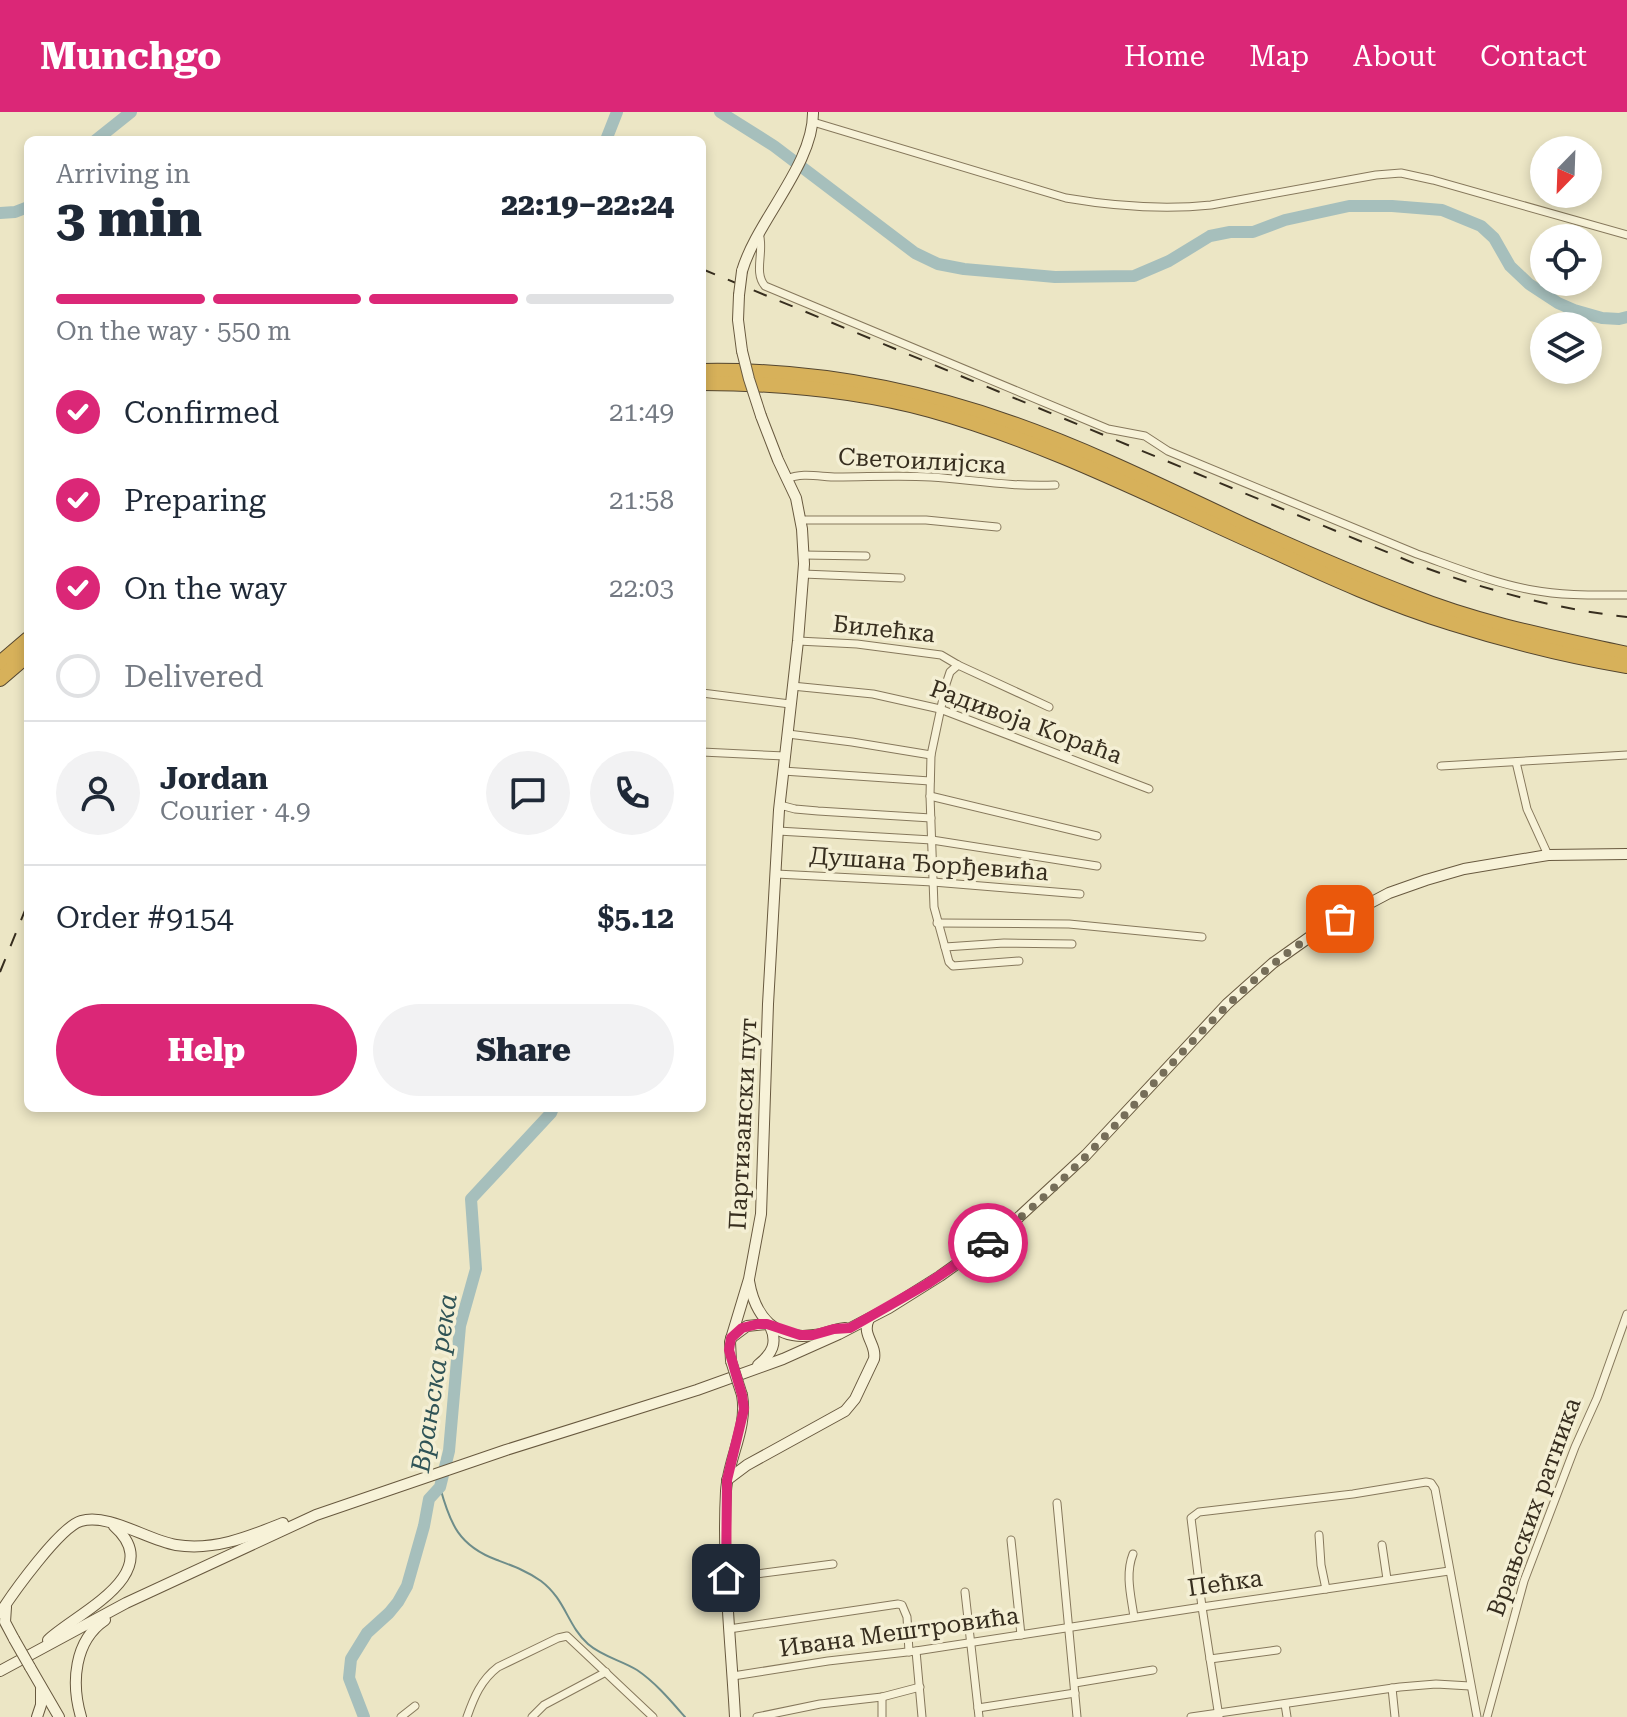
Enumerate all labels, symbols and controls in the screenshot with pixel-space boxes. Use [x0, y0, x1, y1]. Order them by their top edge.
text: Munchgo [40, 34, 222, 78]
text: Home [1124, 40, 1205, 73]
text: Map [1249, 40, 1309, 73]
text: About [1353, 40, 1436, 73]
text: Contact [1480, 40, 1587, 73]
north arrow [1530, 136, 1602, 208]
map controls [1530, 136, 1602, 384]
text: Arriving in [56, 159, 190, 189]
text: 22:19–22:24 [501, 187, 674, 222]
text: 3 min [56, 188, 202, 249]
button: locate [1530, 224, 1602, 296]
button: layers [1530, 312, 1602, 384]
text: On the way · 550 m [56, 316, 291, 346]
icon: check [56, 390, 100, 434]
text: Confirmed [124, 395, 279, 430]
text: 21:49 [609, 397, 674, 427]
street label: Светоилијска [837, 443, 1007, 479]
icon: check [56, 478, 100, 522]
text: Preparing [124, 483, 266, 518]
text: 21:58 [609, 485, 674, 515]
icon: check [56, 566, 100, 610]
text: On the way [124, 571, 287, 606]
text: 22:03 [609, 573, 674, 603]
street label: Билећка [831, 610, 937, 648]
text: Delivered [124, 659, 263, 694]
street label: Радивоја Кораћа [926, 674, 1126, 770]
button: person [56, 751, 140, 835]
button: chat [486, 751, 570, 835]
button: phone [590, 751, 674, 835]
text: Jordan [160, 761, 268, 796]
text: Courier · 4.9 [160, 796, 310, 826]
street label: Душана Ђорђевића [809, 842, 1049, 886]
pin [1306, 885, 1374, 953]
icon: bag [1318, 897, 1362, 941]
text: Order #9154 [56, 900, 234, 935]
text: $5.12 [597, 900, 674, 935]
button: Help [56, 1004, 357, 1096]
button: Share [373, 1004, 674, 1096]
street label: Партизански пут [723, 1017, 763, 1231]
courier [948, 1203, 1028, 1283]
icon: car [966, 1221, 1010, 1265]
water label: Врањска река [405, 1291, 463, 1476]
street label: Врањских ратника [1481, 1394, 1587, 1620]
pin [692, 1544, 760, 1612]
icon: home [704, 1556, 748, 1600]
street label: Пећка [1186, 1564, 1264, 1602]
street label: Ивана Мештровића [777, 1601, 1021, 1663]

